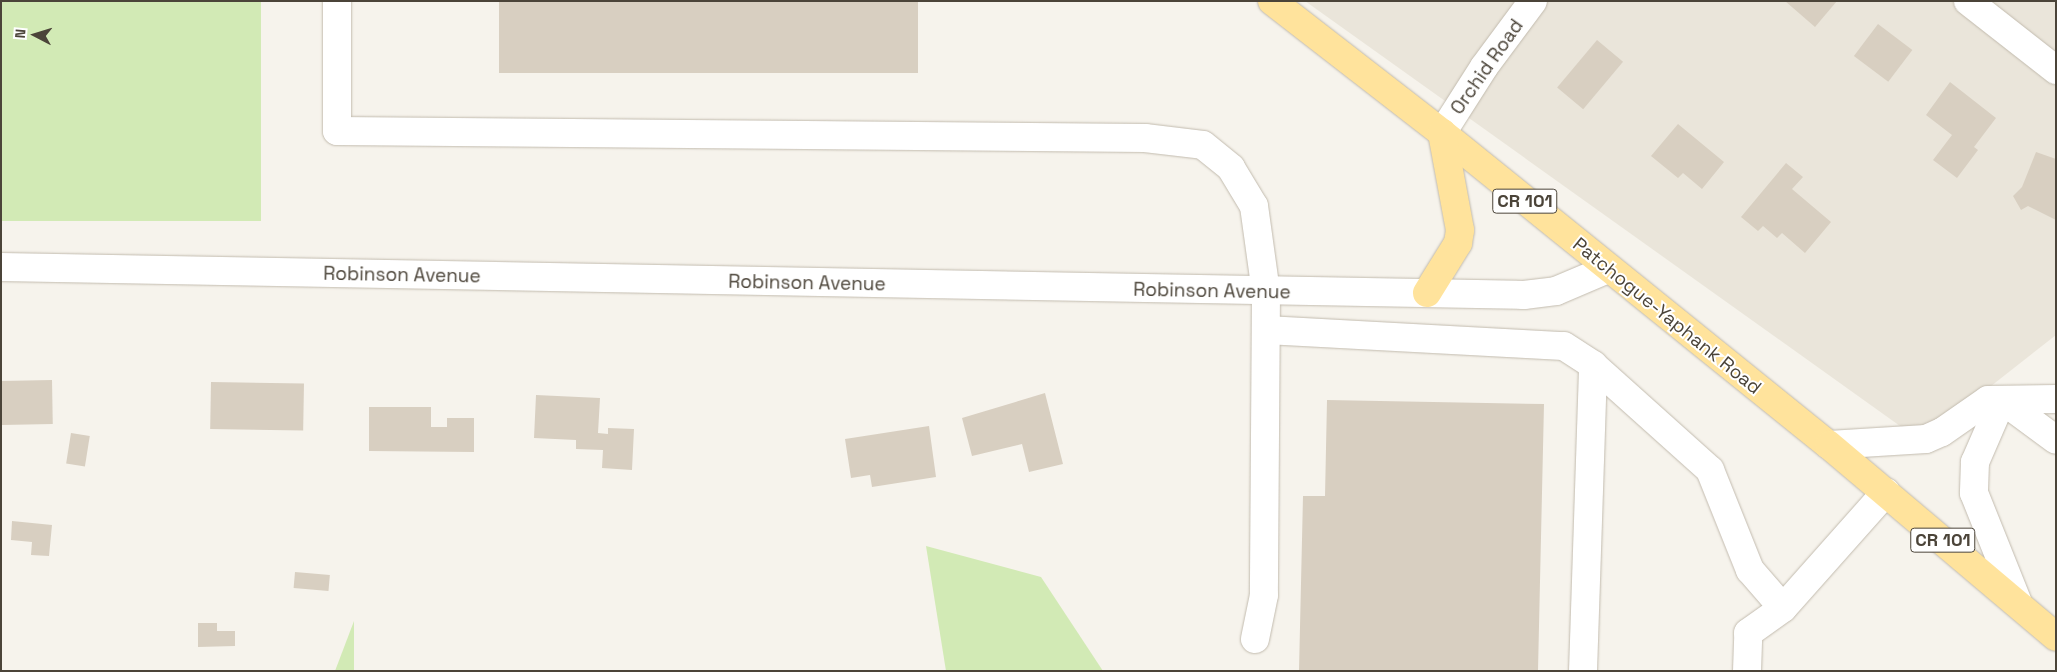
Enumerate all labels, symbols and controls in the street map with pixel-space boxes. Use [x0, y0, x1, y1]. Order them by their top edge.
north arrow [10, 10, 60, 60]
street label: Orchid Road [1446, 15, 1528, 119]
text: N [11, 28, 29, 39]
road number: CR 101 [1491, 186, 1559, 217]
street label: Patchogue-Yaphank Road [1568, 233, 1766, 399]
street label: Robinson Avenue [323, 262, 481, 288]
street label: Robinson Avenue [728, 270, 886, 296]
street label: Robinson Avenue [1133, 278, 1291, 304]
road number: CR 101 [1909, 524, 1977, 556]

